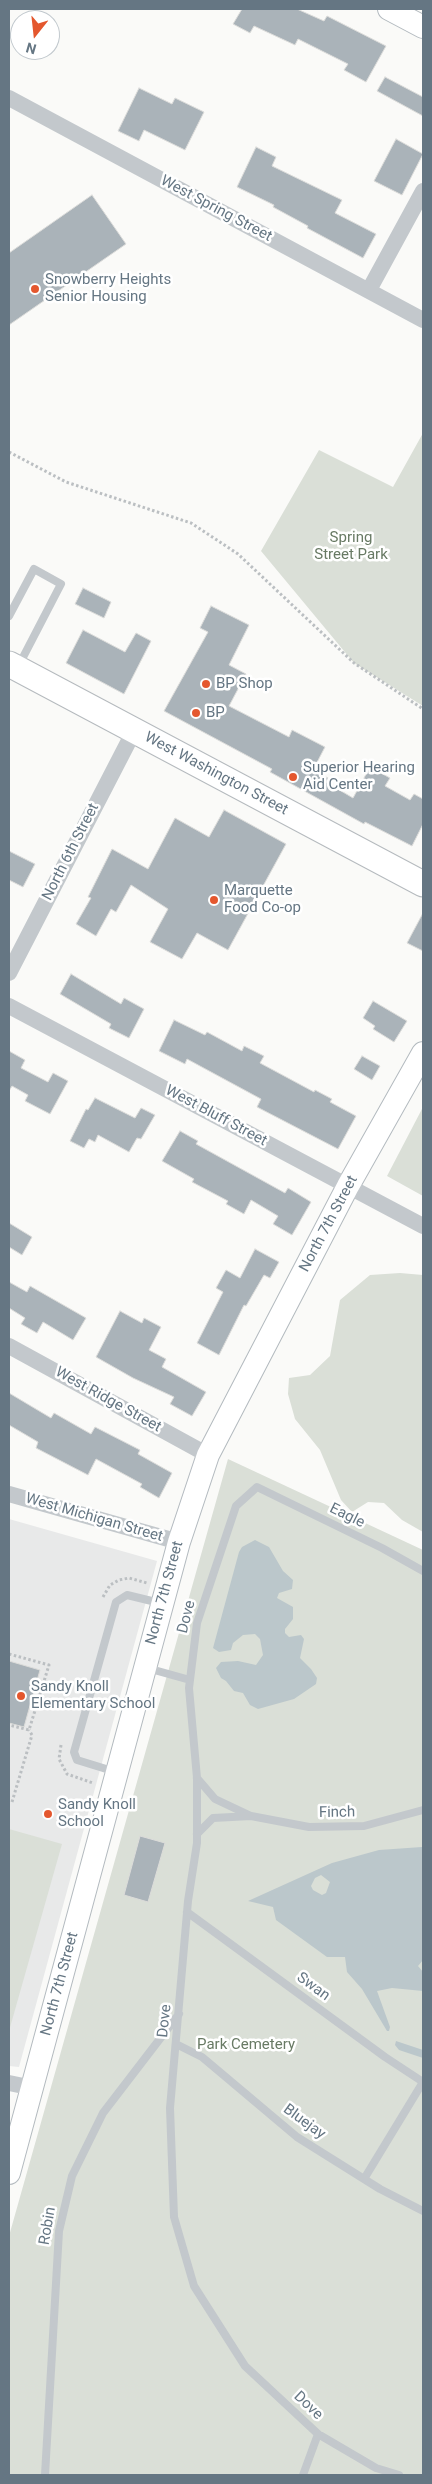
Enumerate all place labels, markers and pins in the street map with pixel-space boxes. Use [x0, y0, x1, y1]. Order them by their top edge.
place label: Snowberry Heights Senior Housing [45, 271, 171, 306]
marker: Snowberry Heights Senior Housing [29, 283, 41, 295]
place label: BP Shop [216, 675, 273, 693]
marker: BP Shop [200, 678, 212, 690]
place label: BP [206, 704, 225, 722]
marker: BP [190, 707, 202, 719]
place label: Superior Hearing Aid Center [303, 759, 415, 794]
marker: Superior Hearing Aid Center [287, 771, 299, 783]
place label: Marquette Food Co-op [224, 882, 301, 917]
marker: Marquette Food Co-op [208, 894, 220, 906]
place label: Sandy Knoll Elementary School [31, 1678, 155, 1713]
marker: Sandy Knoll Elementary School [15, 1690, 27, 1702]
place label: Sandy Knoll School [58, 1796, 136, 1831]
marker: Sandy Knoll School [42, 1808, 54, 1820]

